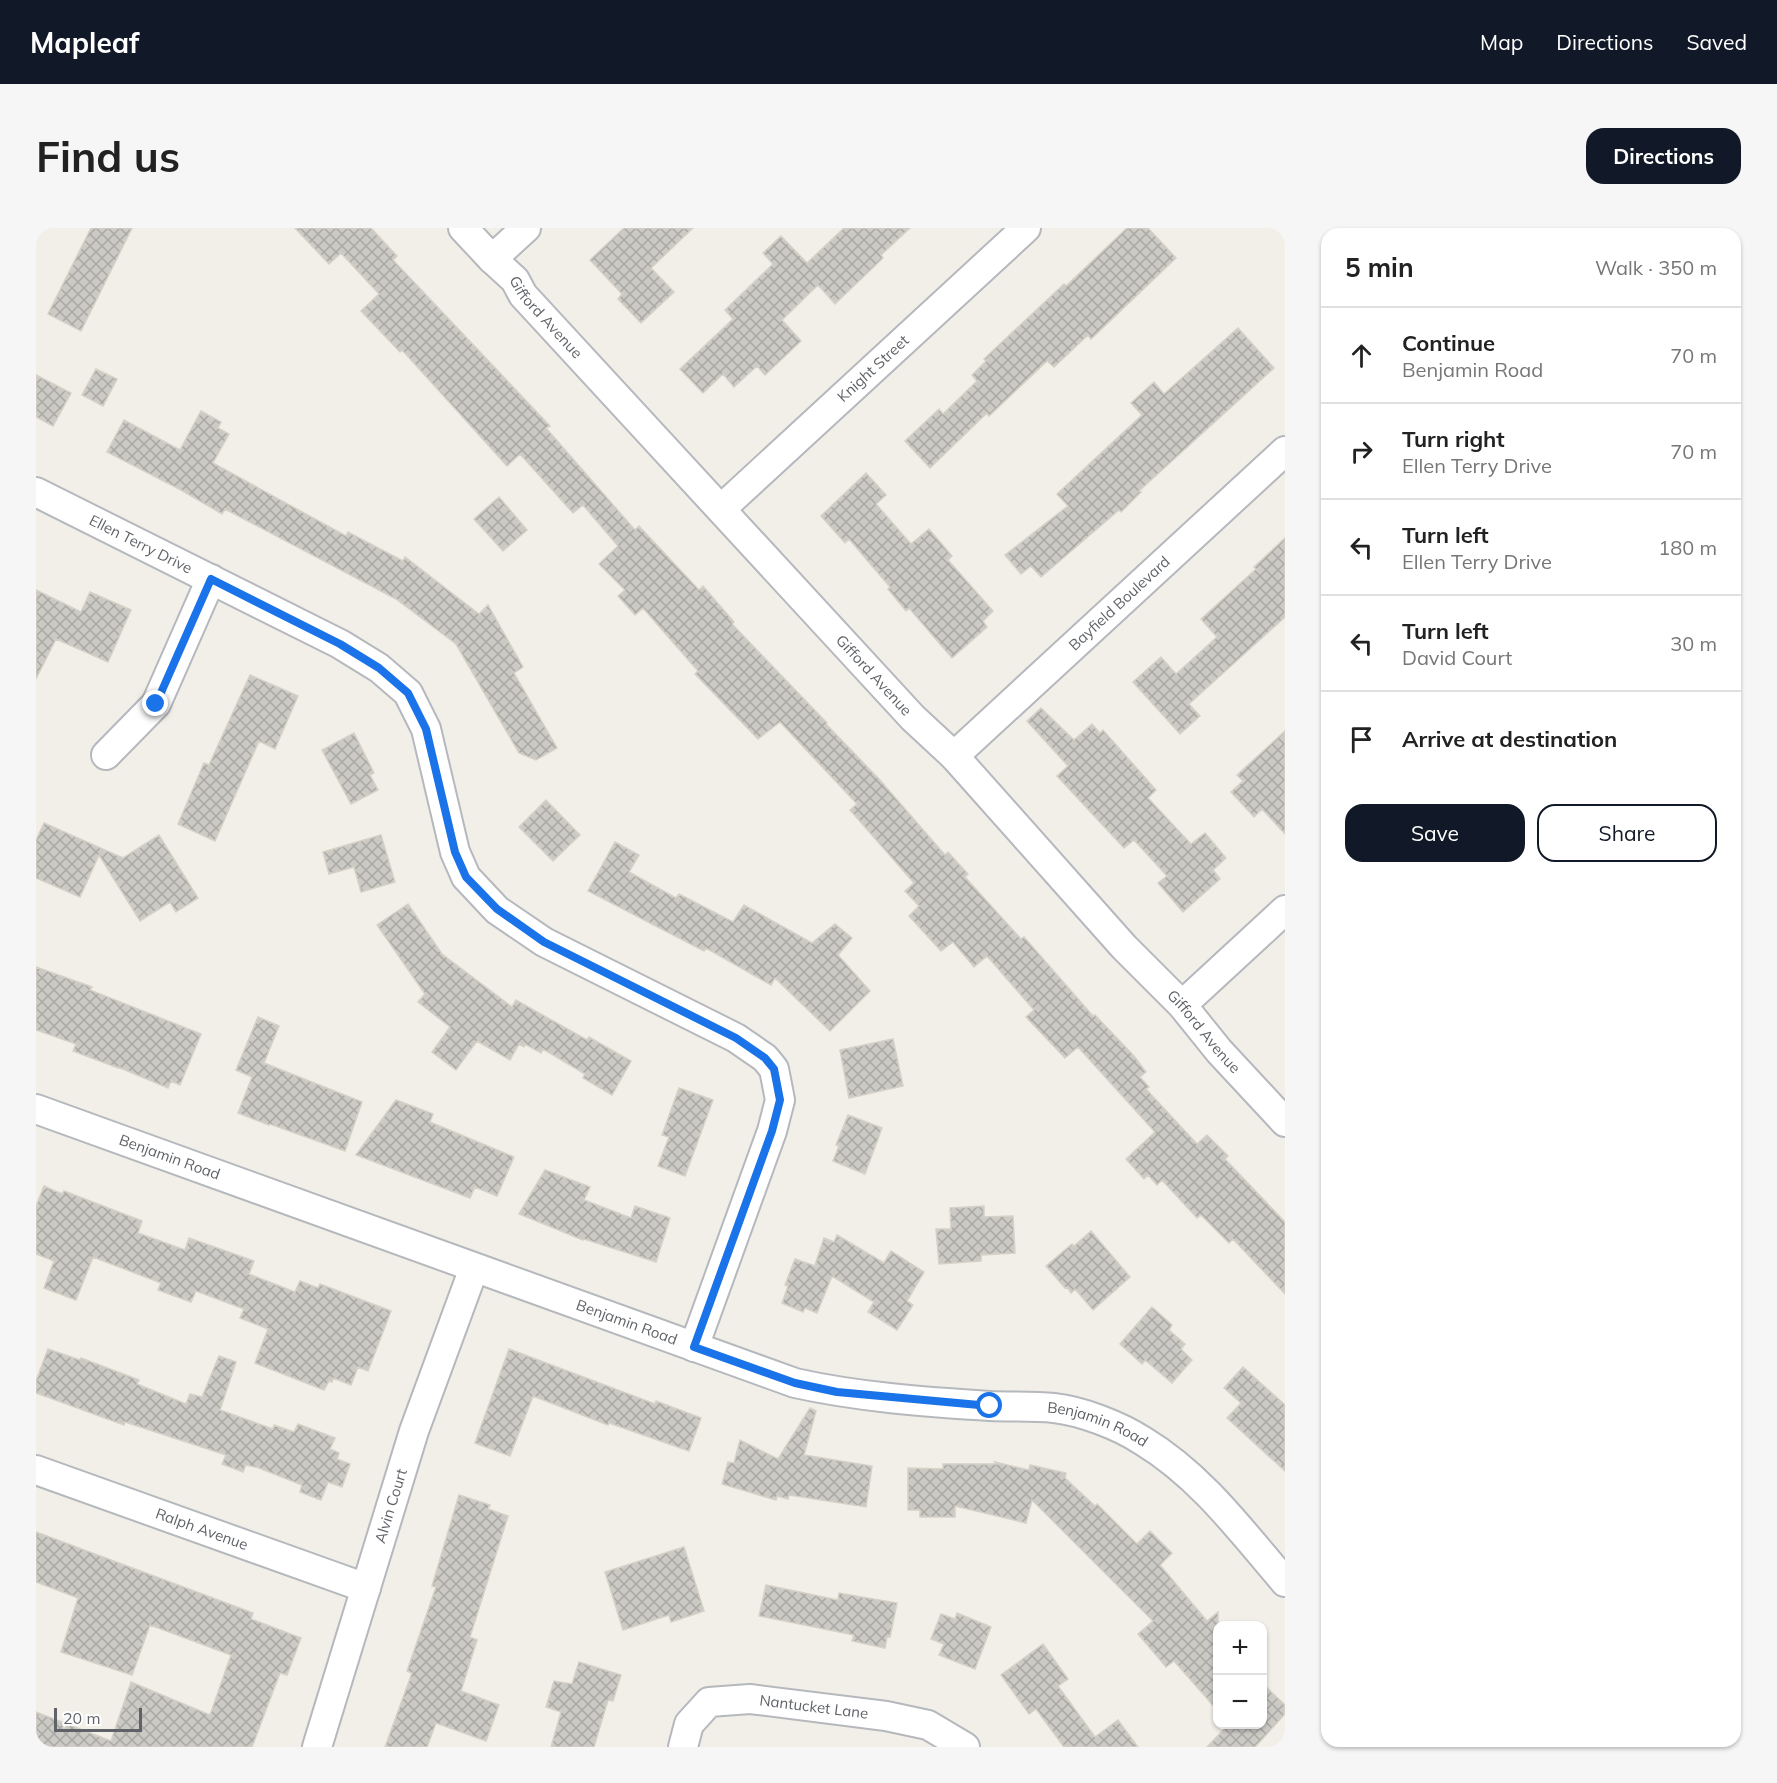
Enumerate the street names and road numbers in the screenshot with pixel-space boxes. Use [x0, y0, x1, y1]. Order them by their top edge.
street label: Gifford Avenue [506, 272, 587, 362]
street label: Knight Street [833, 331, 913, 406]
street label: Ellen Terry Drive [86, 510, 195, 578]
street label: Bayfield Boulevard [1065, 552, 1174, 654]
street label: Gifford Avenue [832, 631, 916, 720]
street label: Gifford Avenue [1163, 986, 1245, 1077]
street label: Benjamin Road [117, 1130, 223, 1184]
street label: Benjamin Road [574, 1295, 680, 1349]
street label: Benjamin Road [1047, 1397, 1152, 1451]
street label: Alvin Court [370, 1466, 411, 1546]
street label: Ralph Avenue [153, 1504, 251, 1554]
street label: Nantucket Lane [758, 1690, 869, 1723]

